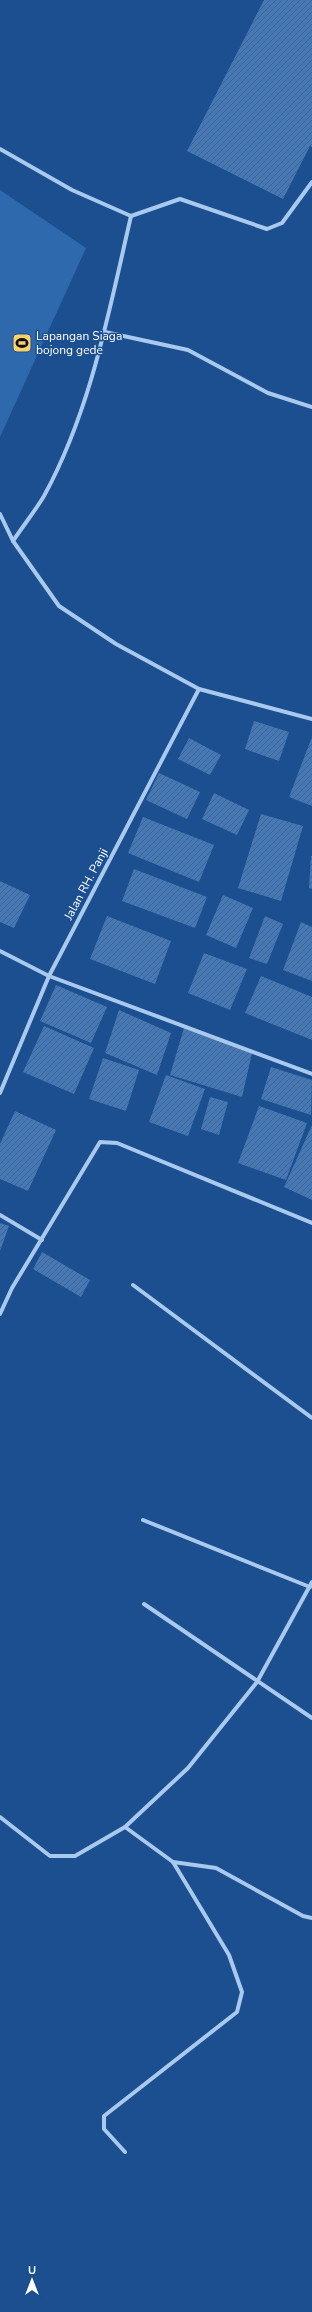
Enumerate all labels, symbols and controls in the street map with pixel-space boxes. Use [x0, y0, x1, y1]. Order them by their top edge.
place label: Lapangan Siaga bojong gede [36, 328, 122, 358]
sports icon: Lapangan Siaga bojong gede [11, 332, 33, 354]
street label: Jalan RH. Panji [60, 845, 112, 924]
north arrow [12, 2260, 52, 2300]
text: U [28, 2263, 36, 2278]

